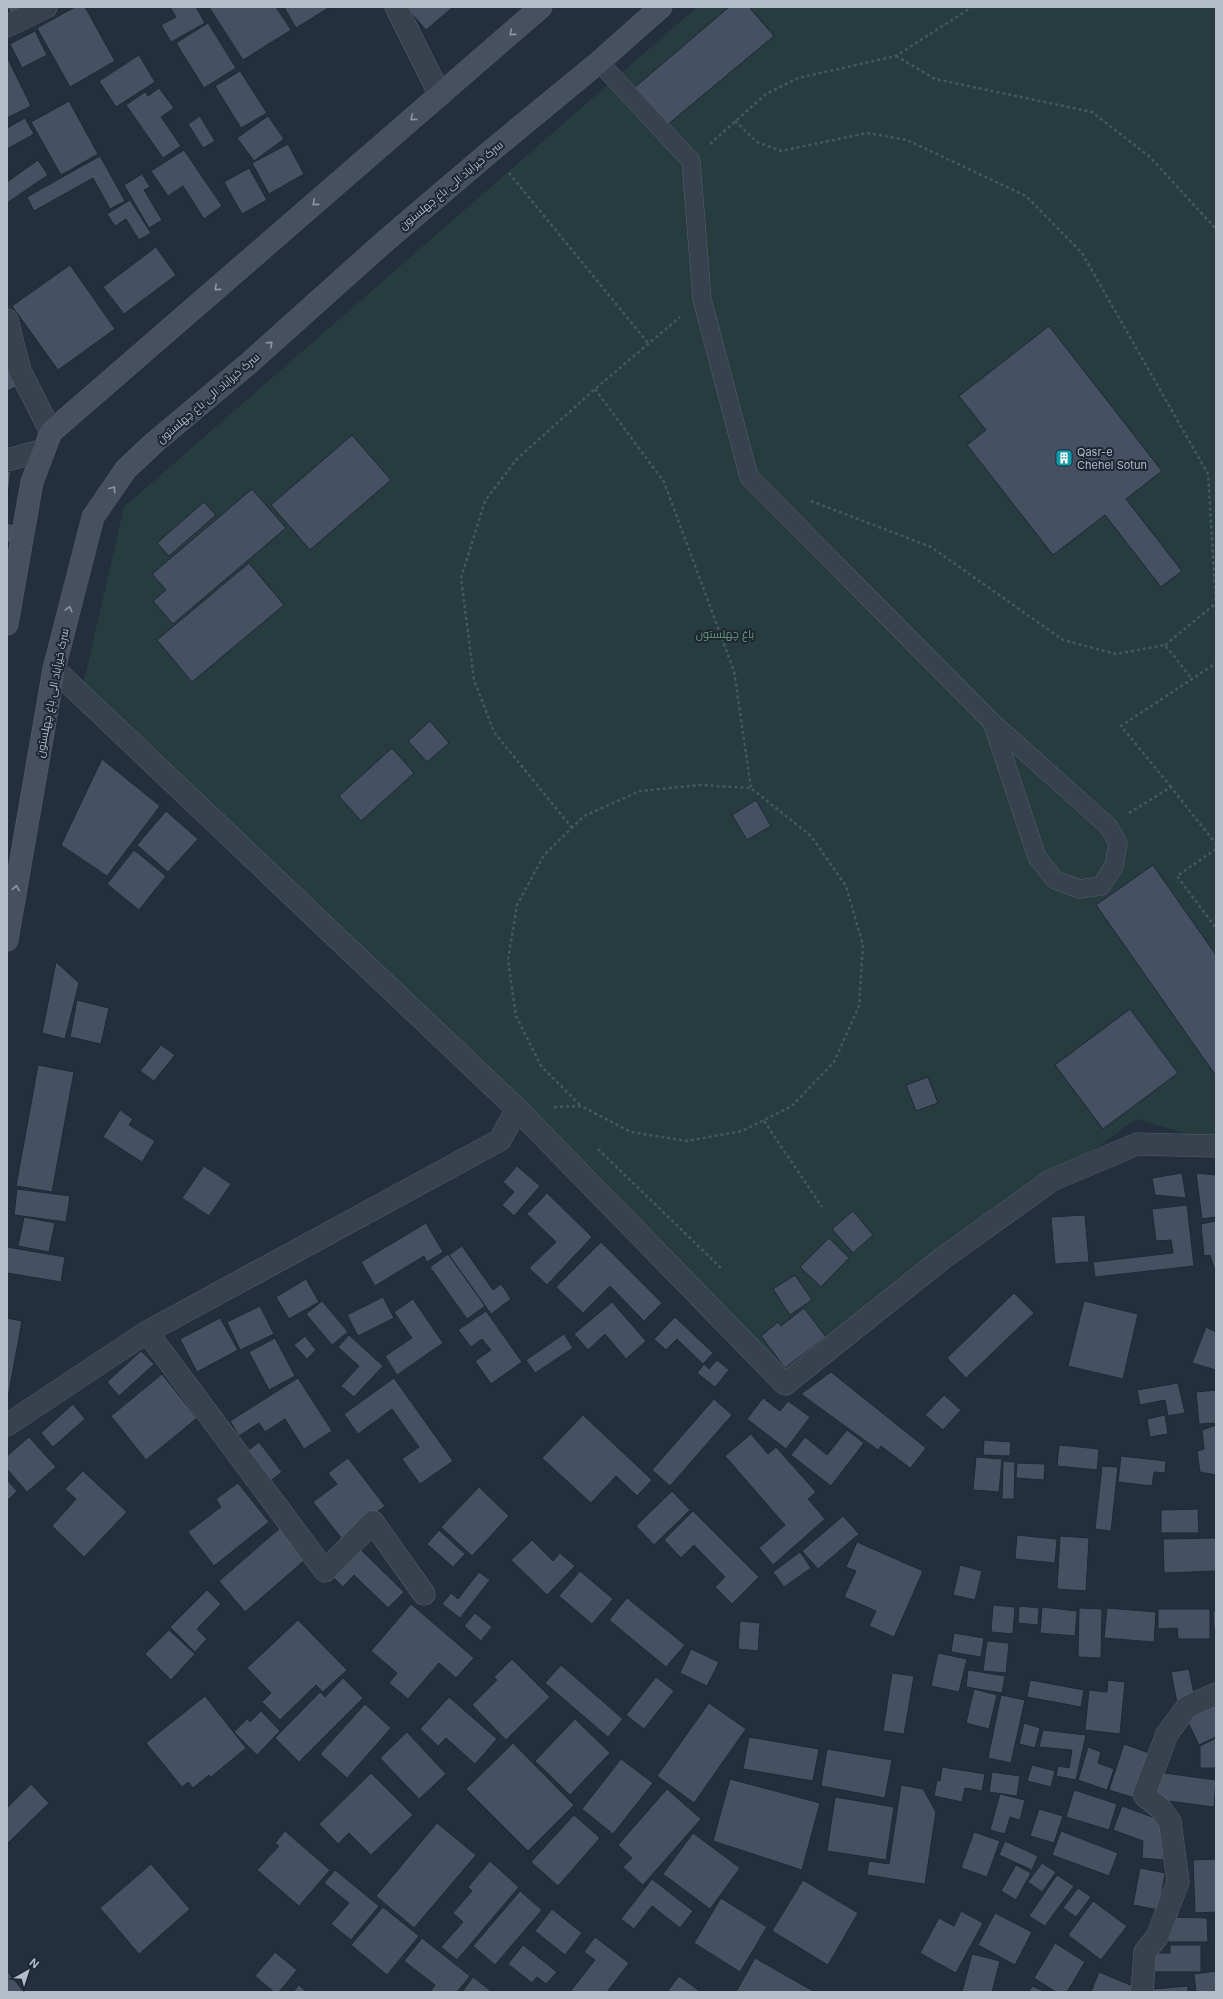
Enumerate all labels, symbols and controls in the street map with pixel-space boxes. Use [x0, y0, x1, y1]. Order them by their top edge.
one-way arrow [509, 28, 516, 35]
one-way arrow [411, 113, 418, 120]
street label: سرک خیرآباد الی باغ چهلستون [396, 137, 506, 233]
one-way arrow [312, 198, 320, 205]
one-way arrow [214, 283, 222, 291]
one-way arrow [265, 342, 273, 349]
street label: سرک خیرآباد الی باغ چهلستون [154, 350, 263, 447]
place label: Qasr-e Chehel Sotun [1077, 445, 1147, 472]
building icon: Qasr-e Chehel Sotun [1054, 448, 1074, 468]
one-way arrow [108, 486, 115, 493]
one-way arrow [64, 606, 73, 613]
street label: سرک خیرآباد الی باغ چهلستون [33, 627, 72, 759]
park label: باغ چهلستون [696, 627, 754, 642]
one-way arrow [11, 885, 20, 891]
north arrow [8, 1951, 48, 1991]
text: N [27, 1955, 42, 1971]

